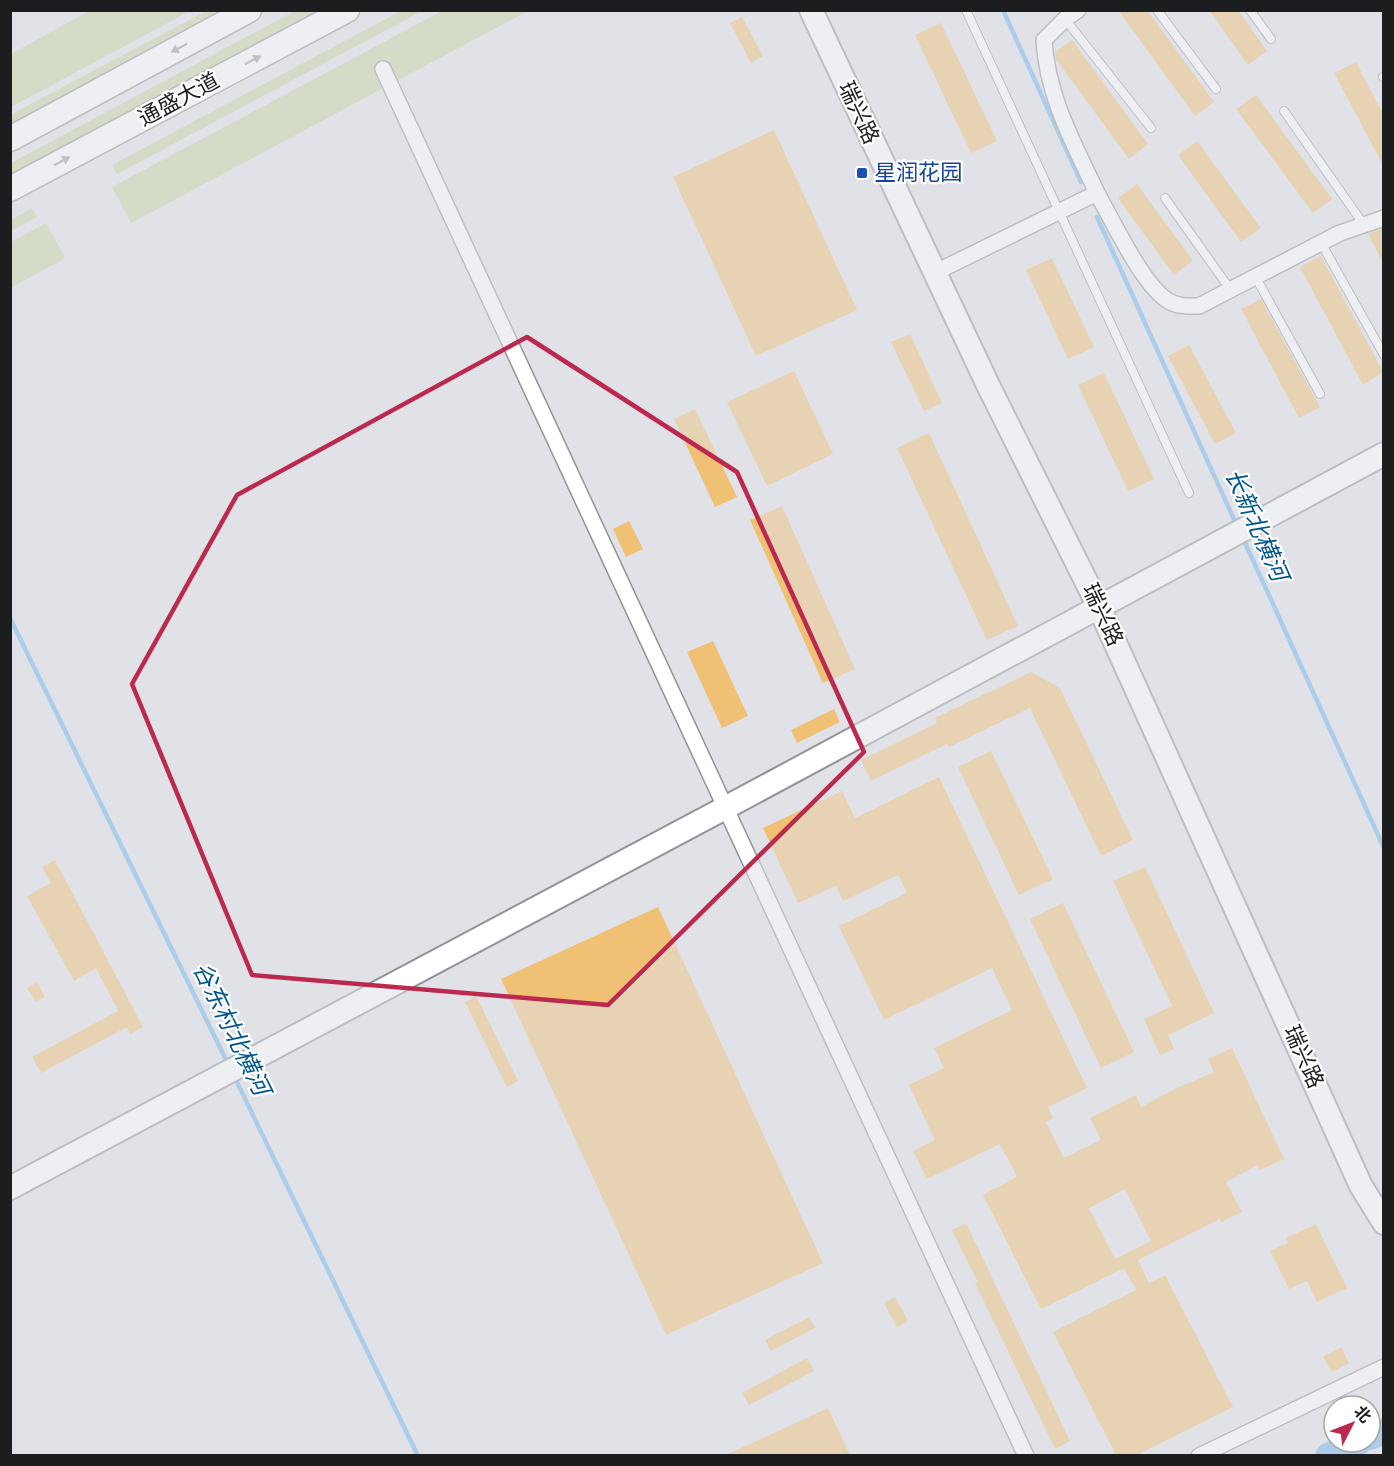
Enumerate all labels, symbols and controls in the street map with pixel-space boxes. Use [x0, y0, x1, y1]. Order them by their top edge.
one-way arrow [170, 43, 187, 53]
one-way arrow [245, 55, 262, 65]
street label: 通盛大道 [134, 67, 224, 133]
street label: 瑞兴路 [832, 77, 884, 149]
one-way arrow [54, 156, 71, 166]
place label: 星润花园 [874, 160, 962, 187]
marker: 星润花园 [855, 166, 869, 180]
water label: 长新北横河 [1218, 464, 1295, 589]
street label: 瑞兴路 [1076, 579, 1128, 651]
water label: 谷东村北横河 [186, 958, 277, 1104]
street label: 瑞兴路 [1277, 1021, 1329, 1093]
north arrow [1322, 1394, 1382, 1454]
text: 北 [1350, 1403, 1374, 1427]

